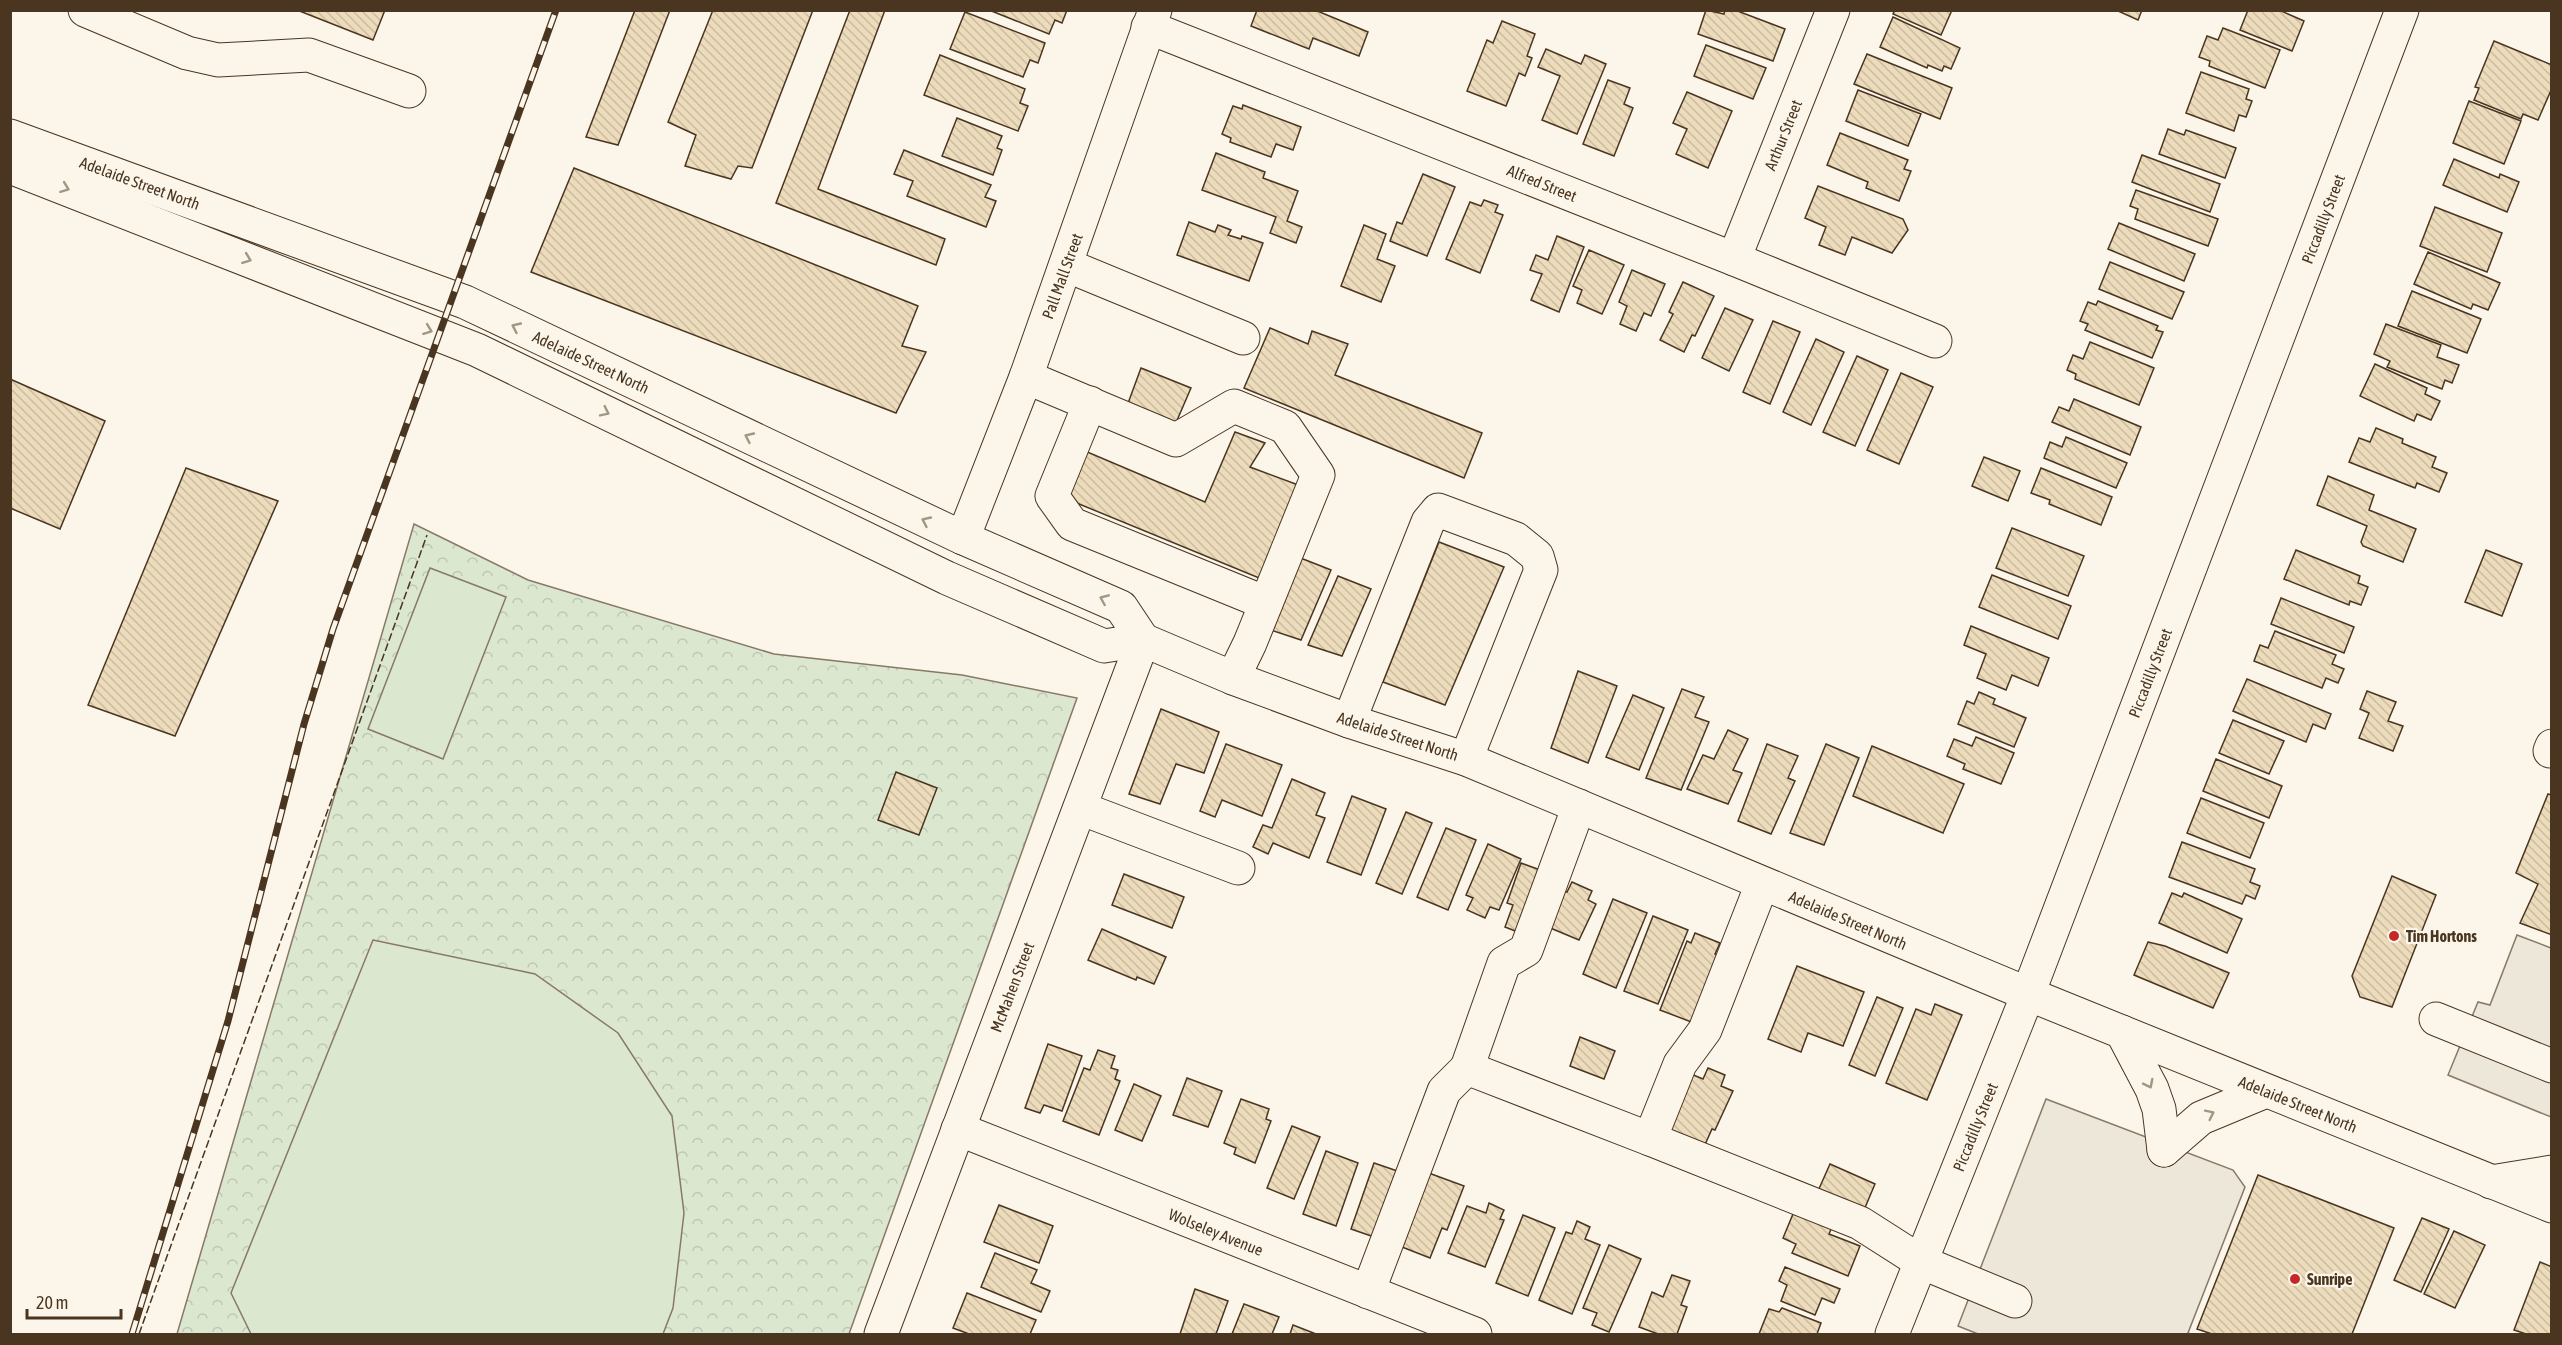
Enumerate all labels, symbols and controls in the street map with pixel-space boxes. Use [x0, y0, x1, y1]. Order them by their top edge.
street label: Arthur Street [1761, 97, 1805, 173]
street label: Adelaide Street North [78, 153, 202, 213]
street label: Alfred Street [1505, 161, 1580, 205]
street label: Piccadilly Street [2298, 172, 2349, 266]
one-way arrow [59, 181, 70, 193]
street label: Pall Mall Street [1038, 230, 1086, 321]
one-way arrow [240, 252, 251, 264]
one-way arrow [512, 322, 523, 334]
one-way arrow [422, 323, 433, 335]
street label: Adelaide Street North [530, 327, 652, 397]
one-way arrow [599, 404, 610, 416]
one-way arrow [745, 433, 756, 445]
one-way arrow [921, 516, 932, 528]
one-way arrow [1099, 594, 1110, 606]
street label: Piccadilly Street [2125, 626, 2176, 720]
street label: Adelaide Street North [1335, 708, 1461, 764]
street label: Adelaide Street North [1786, 887, 1910, 953]
place label: Tim Hortons [2406, 927, 2477, 945]
marker: Tim Hortons [2387, 929, 2401, 943]
street label: McMahen Street [987, 939, 1038, 1035]
street label: Adelaide Street North [2236, 1072, 2360, 1136]
one-way arrow [2142, 1078, 2153, 1088]
street label: Piccadilly Street [1949, 1080, 2002, 1174]
one-way arrow [2203, 1110, 2214, 1122]
street label: Wolseley Avenue [1166, 1205, 1266, 1260]
place label: Sunripe [2307, 1270, 2352, 1288]
marker: Sunripe [2288, 1272, 2302, 1286]
scale bar [27, 1282, 122, 1320]
text: 20 m [36, 1292, 68, 1313]

